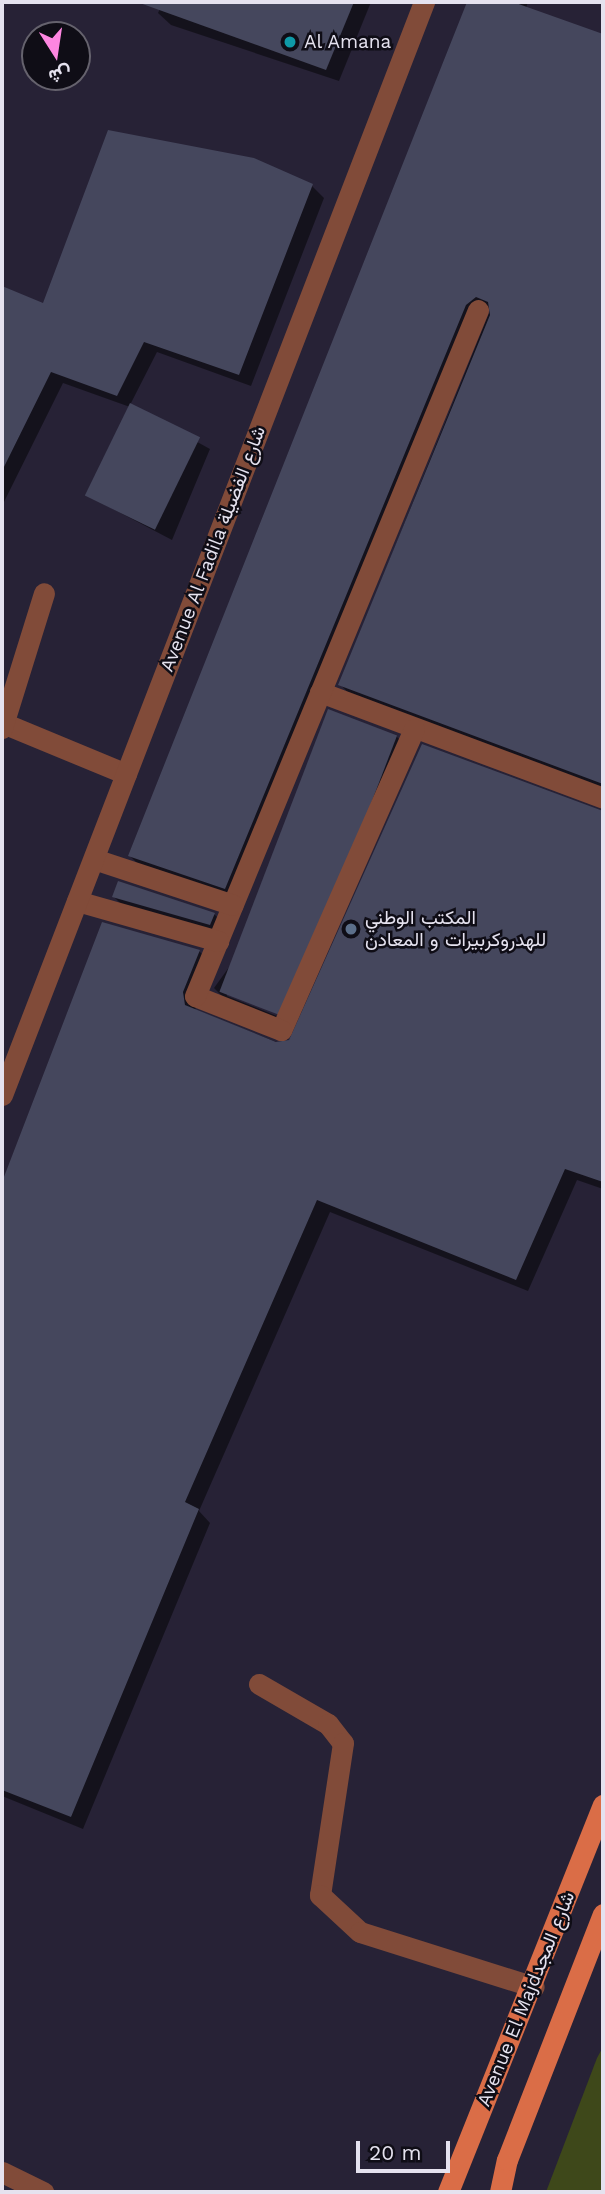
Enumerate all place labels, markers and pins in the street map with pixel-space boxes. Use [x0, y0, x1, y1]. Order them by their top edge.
place label: Al Amana [304, 31, 393, 53]
marker: Al Amana [282, 34, 298, 50]
place label: المكتب الوطني للهدروكربيرات و المعادن [365, 907, 546, 951]
marker: المكتب الوطني للهدروكربيرات و المعادن [343, 921, 359, 937]

